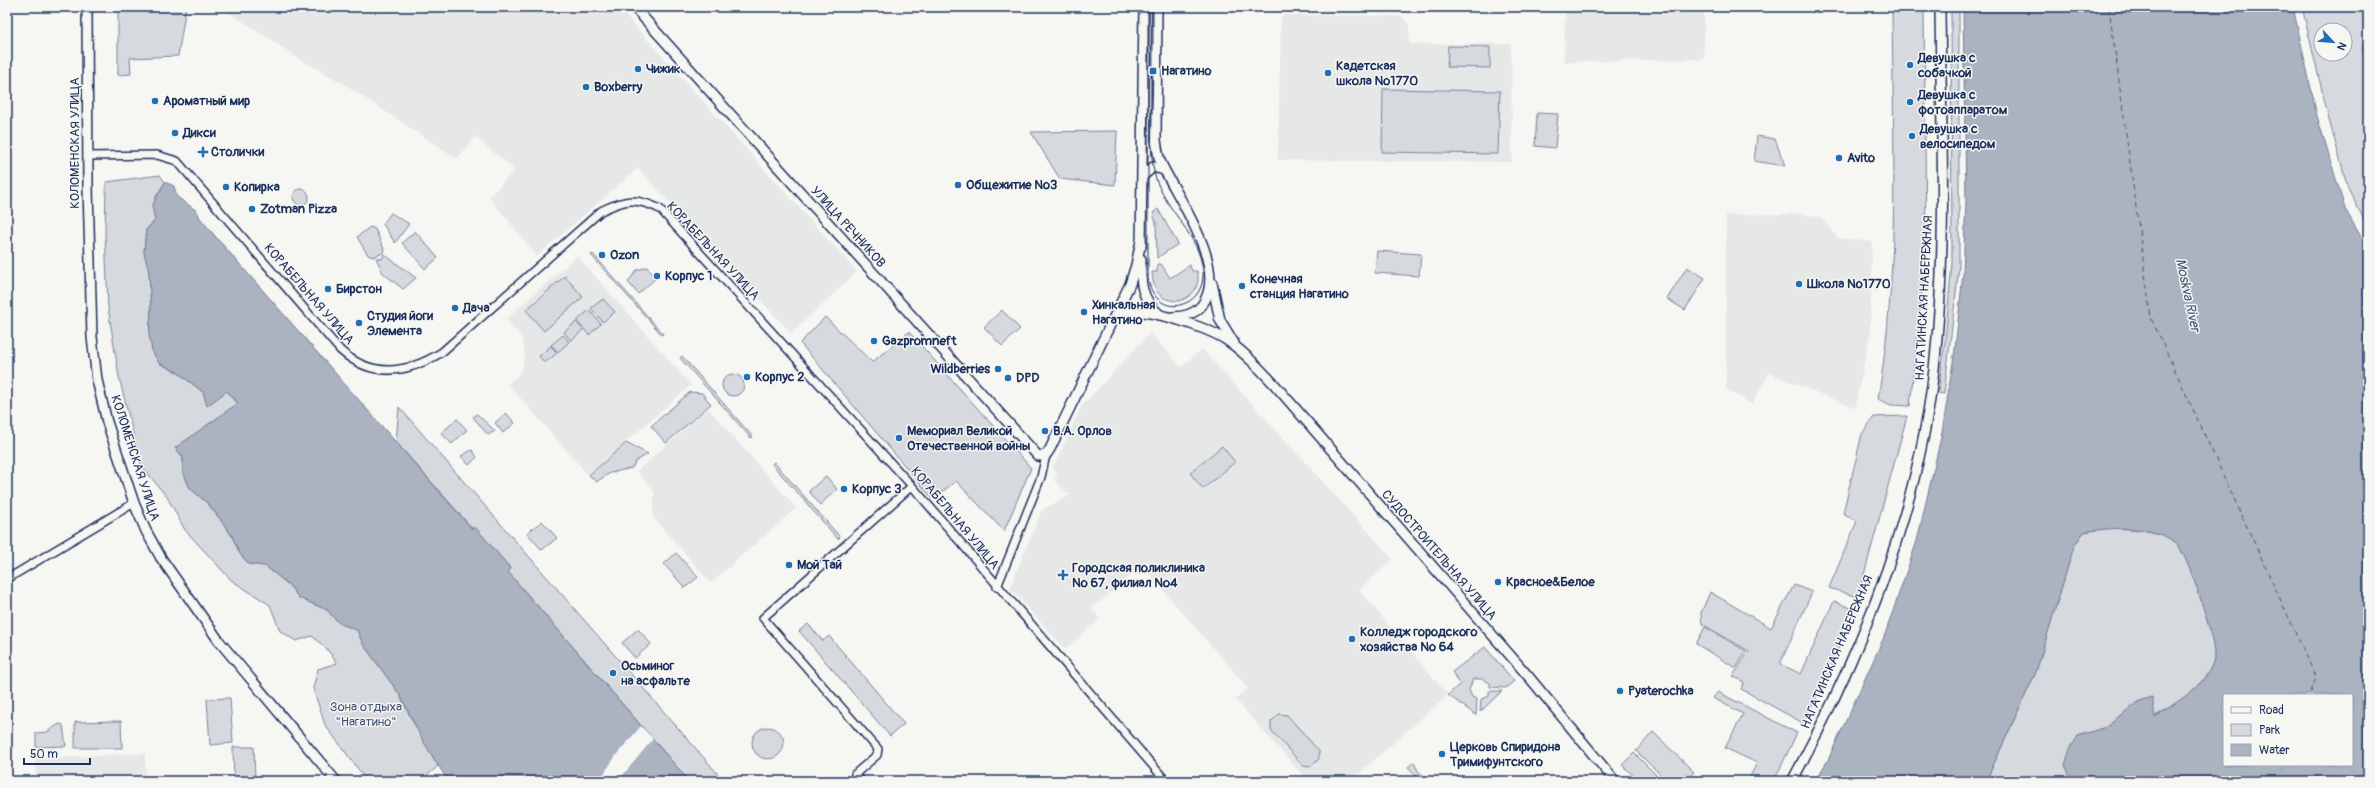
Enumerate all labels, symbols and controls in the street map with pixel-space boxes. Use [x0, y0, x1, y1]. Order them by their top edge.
north arrow [2313, 22, 2353, 62]
text: N [2334, 40, 2349, 53]
place label: Девушка с собачкой [1917, 50, 1976, 81]
place label: Кадетская школа №1770 [1336, 58, 1418, 89]
marker: Девушка с собачкой [1905, 60, 1915, 70]
place label: Чижик [646, 61, 681, 77]
place label: Нагатино [1161, 63, 1212, 79]
marker: Чижик [633, 64, 643, 74]
marker: Нагатино [1148, 66, 1158, 76]
marker: Кадетская школа №1770 [1323, 68, 1333, 78]
street label: КОЛОМЕНСКАЯ УЛИЦА [67, 77, 83, 209]
place label: Boxberry [594, 79, 643, 95]
marker: Boxberry [581, 82, 591, 92]
place label: Девушка с фотоаппаратом [1917, 87, 2008, 118]
place label: Ароматный мир [163, 93, 250, 109]
marker: Ароматный мир [150, 96, 160, 106]
marker: Девушка с фотоаппаратом [1905, 97, 1915, 107]
place label: Девушка с велосипедом [1919, 121, 1996, 152]
place label: Дикси [182, 125, 216, 141]
marker: Дикси [170, 128, 180, 138]
marker: Девушка с велосипедом [1907, 131, 1917, 141]
place label: Столички [211, 144, 264, 160]
marker: Столички [198, 147, 208, 157]
place label: Avito [1847, 150, 1875, 166]
marker: Avito [1834, 153, 1844, 163]
place label: Общежитие №3 [966, 177, 1057, 193]
place label: Копирка [234, 179, 280, 195]
marker: Общежитие №3 [953, 180, 963, 190]
marker: Копирка [221, 182, 231, 192]
street label: УЛИЦА РЕЧНИКОВ [807, 183, 889, 271]
street label: КОРАБЕЛЬНАЯ УЛИЦА [663, 198, 763, 304]
place label: Zotman Pizza [260, 201, 337, 217]
marker: Zotman Pizza [247, 204, 257, 214]
street label: НАГАТИНСКАЯ НАБЕРЕЖНАЯ [1912, 215, 1936, 381]
street label: КОРАБЕЛЬНАЯ УЛИЦА [261, 240, 358, 348]
place label: Ozon [610, 247, 640, 263]
marker: Ozon [597, 250, 607, 260]
water label: Moskva River [2172, 257, 2205, 335]
place label: Корпус 1 [665, 268, 712, 284]
marker: Корпус 1 [652, 271, 662, 281]
place label: Конечная станция Нагатино [1249, 271, 1349, 302]
place label: Школа №1770 [1806, 276, 1891, 292]
marker: Школа №1770 [1794, 279, 1804, 289]
place label: Бирстон [336, 281, 383, 297]
marker: Конечная станция Нагатино [1237, 281, 1247, 291]
marker: Бирстон [323, 284, 333, 294]
place label: Хинкальная Нагатино [1092, 297, 1155, 328]
place label: Дача [462, 300, 489, 316]
marker: Дача [450, 303, 460, 313]
marker: Хинкальная Нагатино [1079, 307, 1089, 317]
place label: Студия йоги Элемента [367, 308, 433, 339]
marker: Студия йоги Элемента [354, 318, 364, 328]
place label: Gazpromneft [882, 333, 957, 349]
marker: Gazpromneft [869, 336, 879, 346]
place label: Wildberries [931, 361, 990, 377]
marker: Wildberries [993, 364, 1003, 374]
place label: Корпус 2 [755, 369, 804, 385]
place label: DPD [1016, 370, 1039, 386]
marker: Корпус 2 [742, 372, 752, 382]
marker: DPD [1003, 373, 1013, 383]
street label: КОЛОМЕНСКАЯ УЛИЦА [107, 393, 163, 524]
place label: Мемориал Великой Отечественной войны [907, 423, 1030, 454]
place label: В.А. Орлов [1053, 423, 1112, 439]
marker: В.А. Орлов [1040, 426, 1050, 436]
marker: Мемориал Великой Отечественной войны [894, 433, 904, 443]
street label: КОРАБЕЛЬНАЯ УЛИЦА [907, 463, 1003, 573]
place label: Корпус 3 [852, 481, 901, 497]
marker: Корпус 3 [839, 484, 849, 494]
street label: СУДОСТРОИТЕЛЬНАЯ УЛИЦА [1378, 487, 1500, 624]
place label: Мой Тай [797, 557, 842, 573]
marker: Мой Тай [784, 560, 794, 570]
place label: Городская поликлиника № 67, филиал №4 [1072, 560, 1205, 591]
marker: Городская поликлиника № 67, филиал №4 [1057, 569, 1069, 581]
street label: НАГАТИНСКАЯ НАБЕРЕЖНАЯ [1797, 573, 1877, 731]
place label: Красное&Белое [1506, 574, 1595, 590]
marker: Красное&Белое [1493, 577, 1503, 587]
place label: Колледж городского хозяйства № 64 [1359, 624, 1478, 655]
marker: Колледж городского хозяйства № 64 [1347, 634, 1357, 644]
place label: Осьминог на асфальте [621, 658, 691, 689]
marker: Осьминог на асфальте [608, 668, 618, 678]
place label: Pyaterochka [1628, 683, 1694, 699]
marker: Pyaterochka [1615, 686, 1625, 696]
legend [2223, 694, 2353, 766]
park label: Зона отдыха "Нагатино" [330, 699, 402, 730]
text: Road [2259, 703, 2284, 718]
text: Park [2259, 723, 2280, 738]
place label: Церковь Спиридона Тримифунтского [1449, 739, 1560, 770]
scale bar [24, 740, 90, 766]
text: Water [2259, 743, 2290, 758]
text: 50 m [30, 747, 58, 762]
marker: Церковь Спиридона Тримифунтского [1437, 749, 1447, 759]

